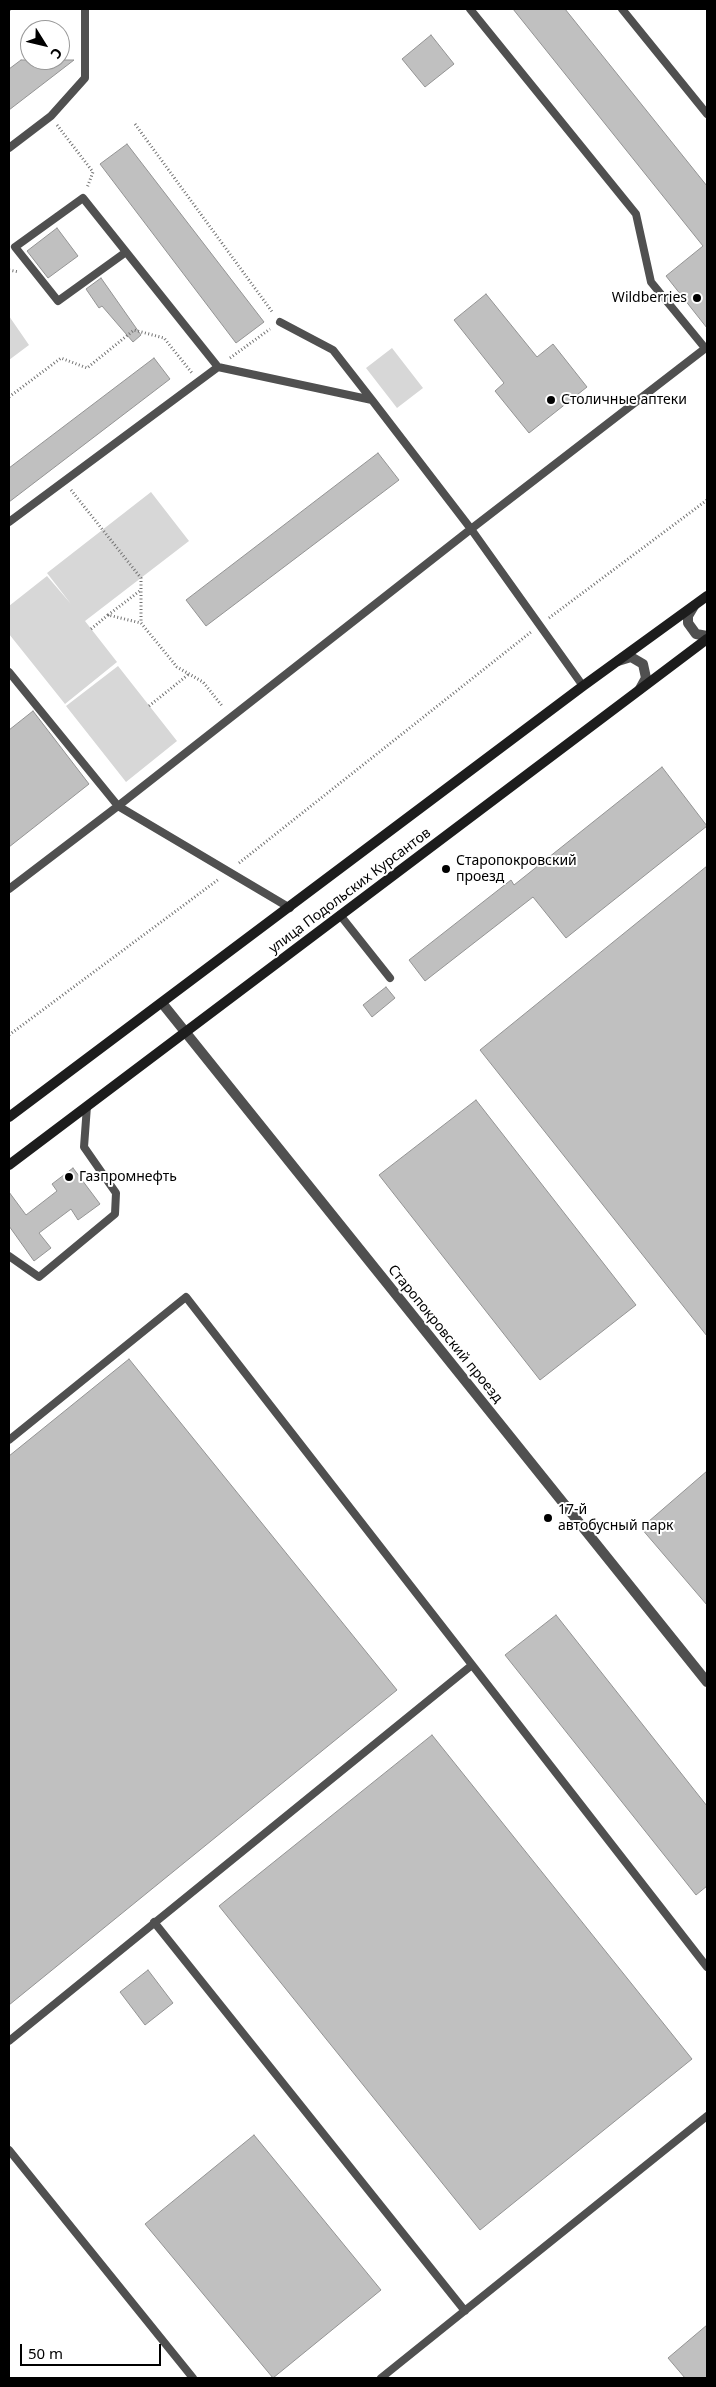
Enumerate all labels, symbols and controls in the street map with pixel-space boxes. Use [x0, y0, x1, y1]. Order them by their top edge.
north arrow [20, 20, 70, 70]
text: С [46, 44, 67, 63]
place label: Wildberries [612, 290, 687, 306]
marker: Wildberries [691, 292, 703, 304]
place label: Столичные аптеки [561, 392, 687, 408]
marker: Столичные аптеки [545, 394, 557, 406]
street label: улица Подольских Курсантов [266, 825, 434, 957]
place label: Старопокровский проезд [456, 853, 577, 886]
marker: Старопокровский проезд [440, 863, 452, 875]
place label: Газпромнефть [79, 1169, 177, 1185]
marker: Газпромнефть [63, 1171, 75, 1183]
street label: Старопокровский проезд [384, 1262, 506, 1406]
place label: 17-й автобусный парк [558, 1502, 674, 1534]
marker: 17-й автобусный парк [542, 1512, 554, 1524]
scale bar [22, 2334, 164, 2366]
text: 50 m [28, 2343, 63, 2363]

